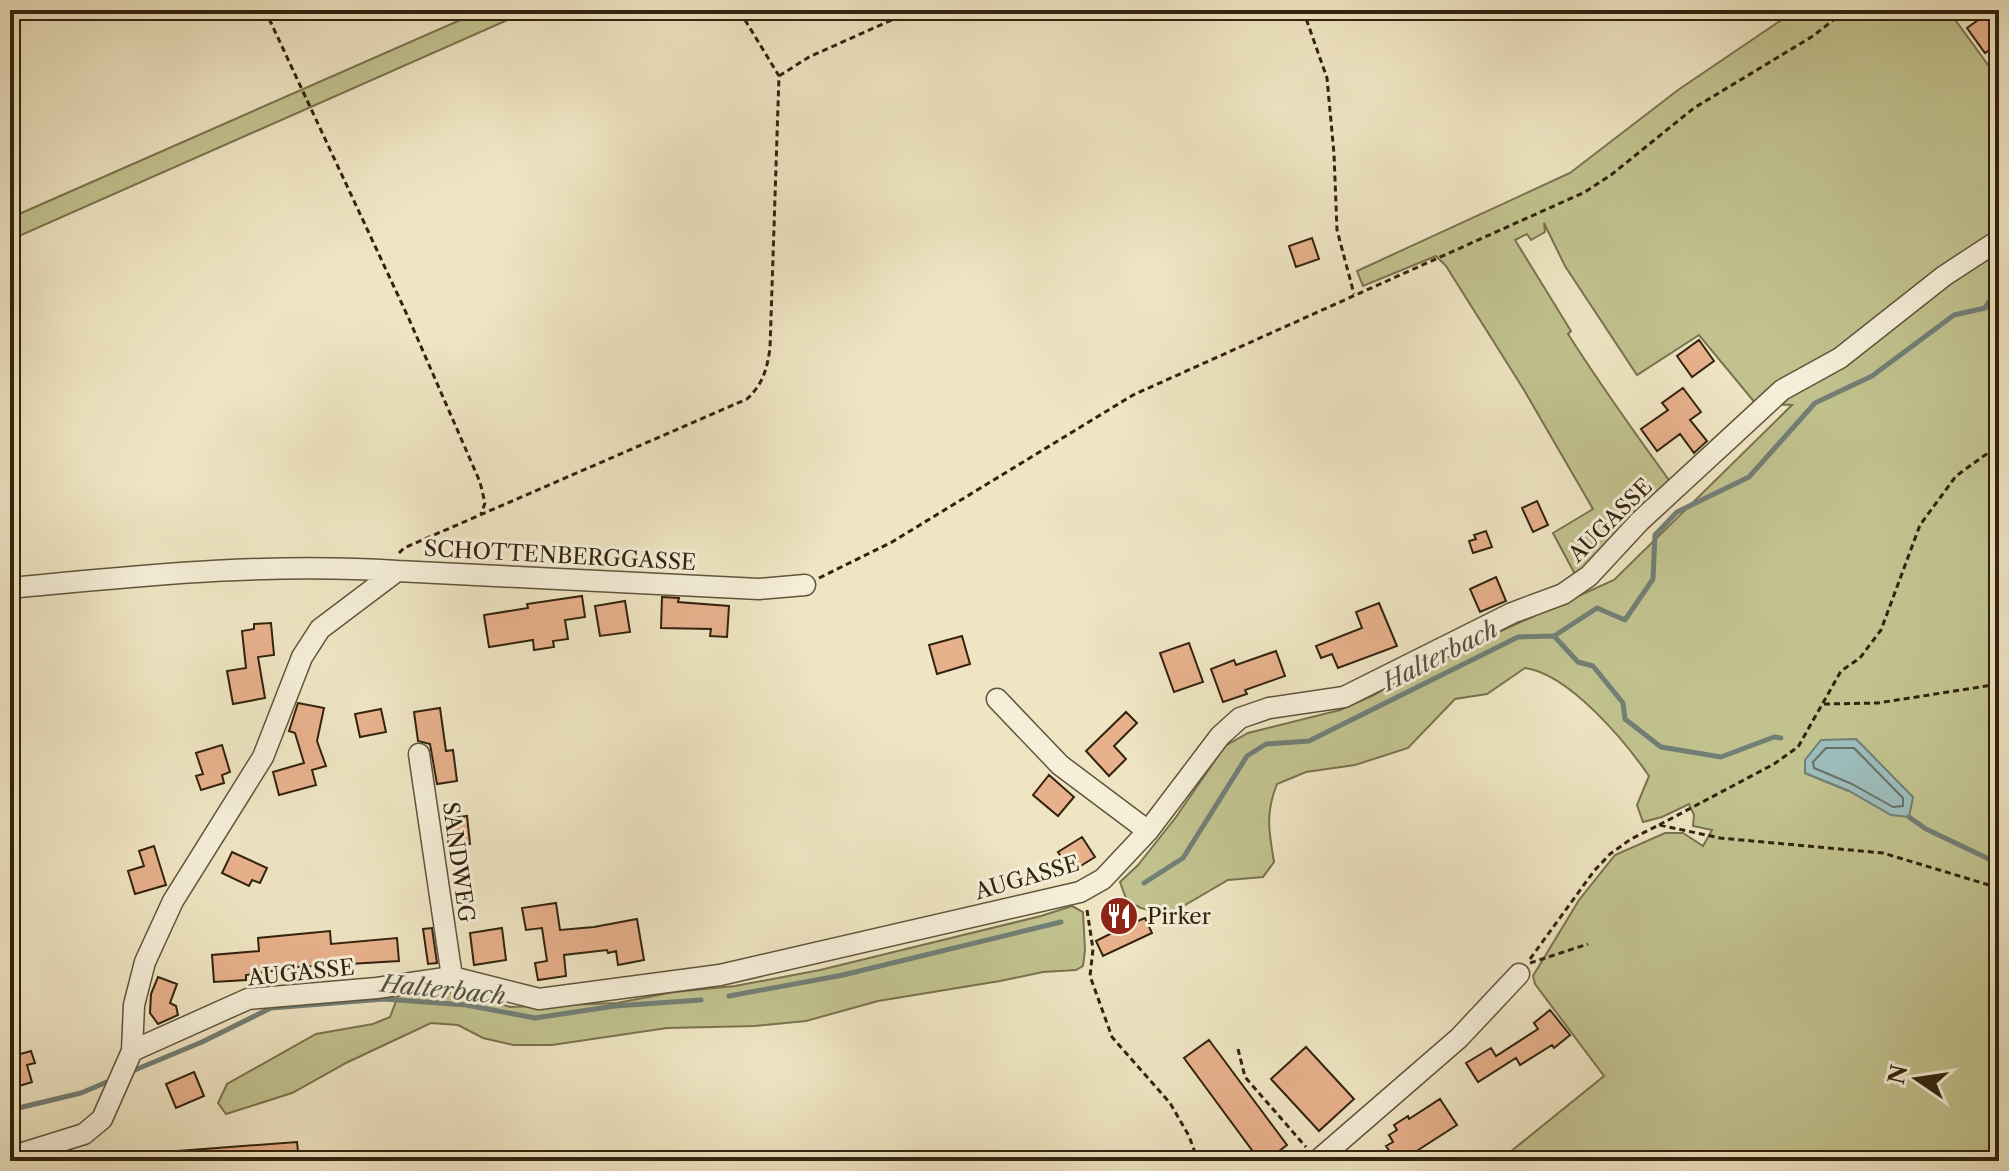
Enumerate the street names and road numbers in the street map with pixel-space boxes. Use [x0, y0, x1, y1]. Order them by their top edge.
street label: AUGASSE [1562, 473, 1658, 569]
street label: SCHOTTENBERGGASSE [423, 535, 697, 576]
street label: SANDWEG [437, 800, 480, 924]
street label: AUGASSE [971, 850, 1082, 906]
street label: AUGASSE [245, 953, 356, 992]

